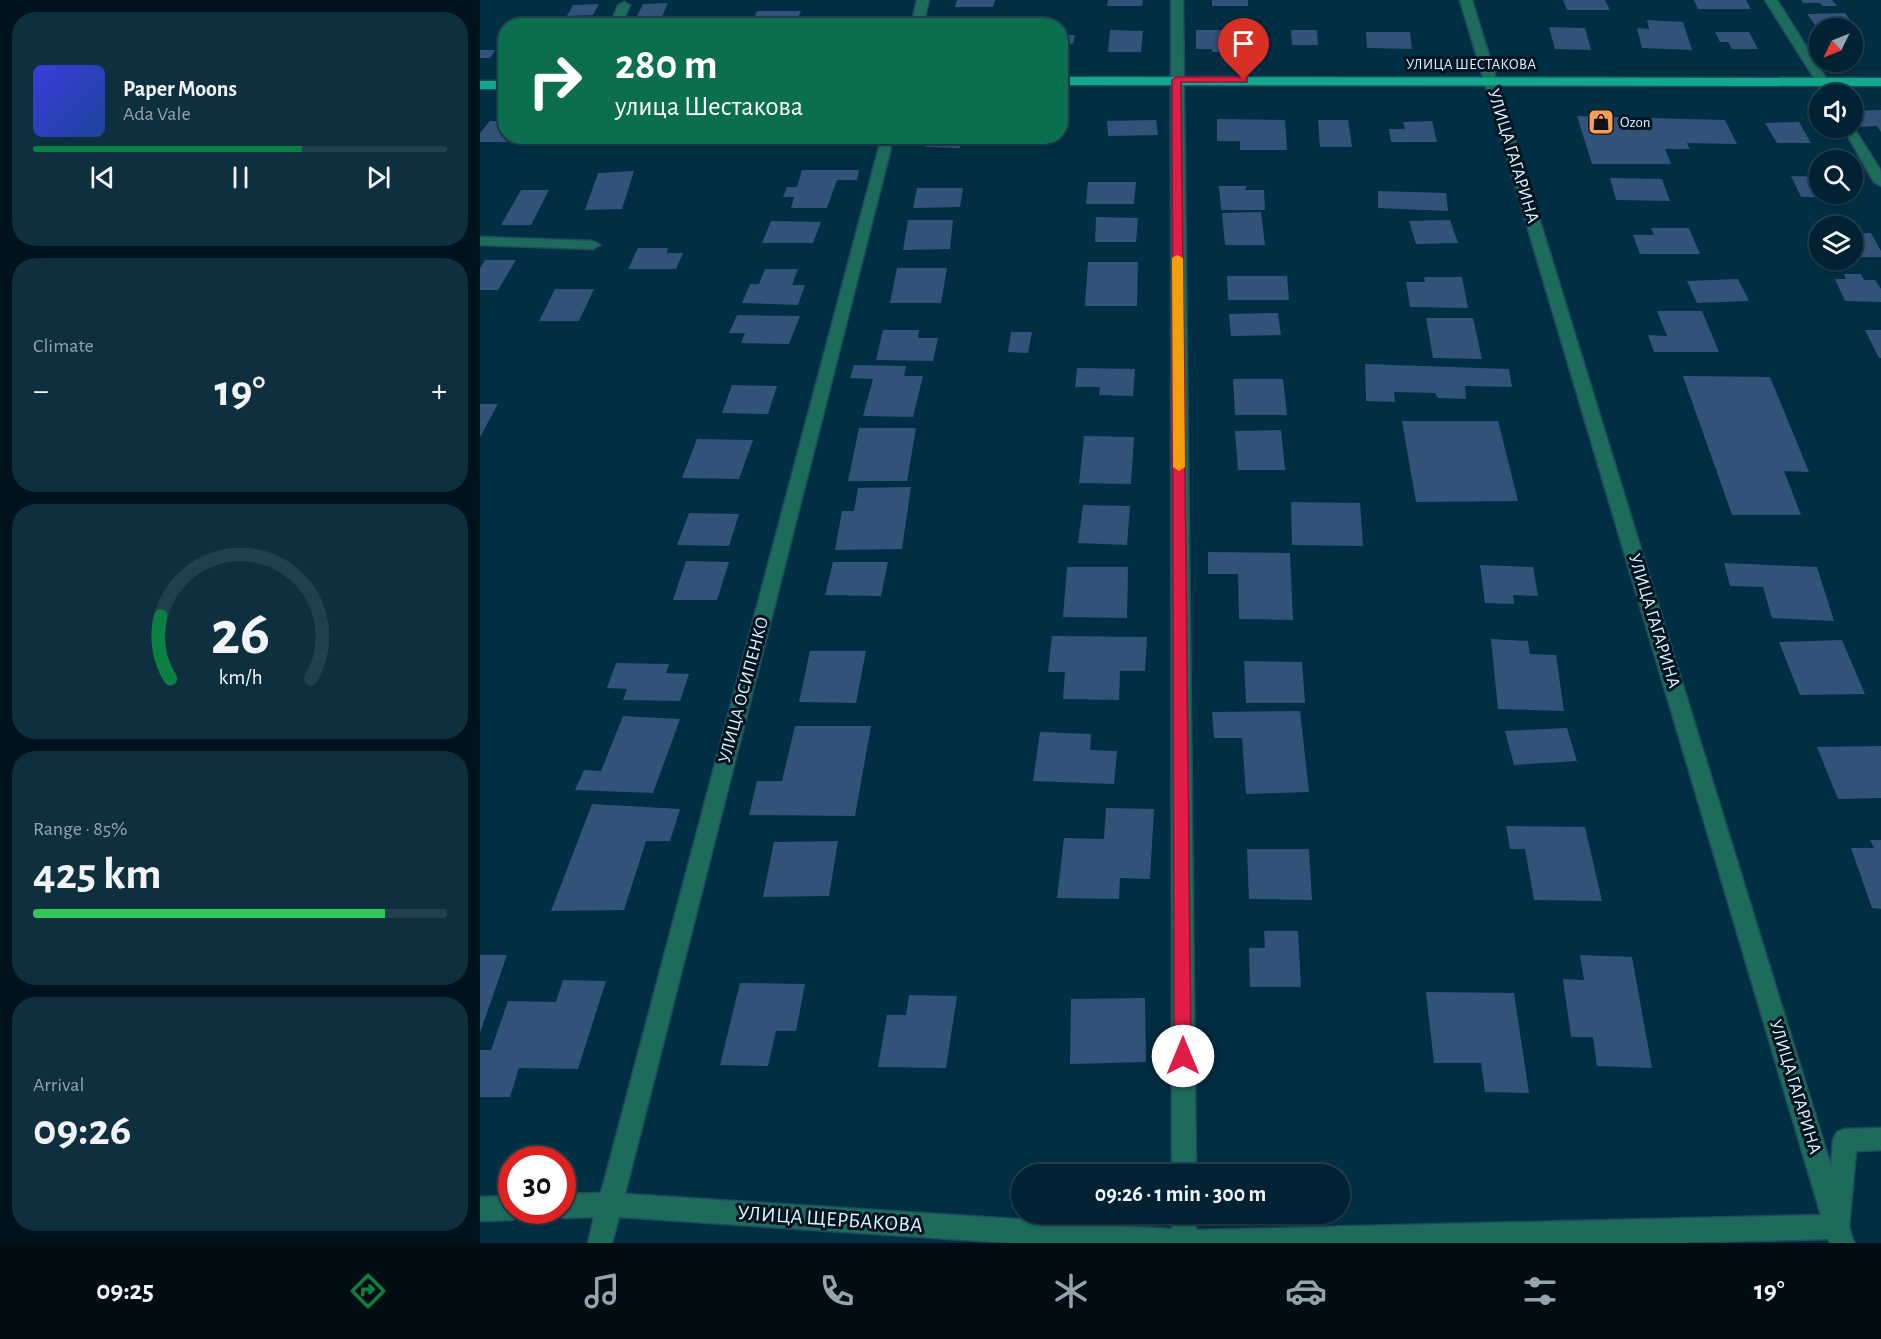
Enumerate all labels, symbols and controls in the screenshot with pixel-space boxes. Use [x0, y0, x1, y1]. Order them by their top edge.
pin [1218, 18, 1269, 80]
north arrow [1809, 18, 1863, 72]
map controls [1809, 18, 1863, 270]
icon: arrive [1227, 27, 1260, 60]
icon: right [516, 42, 594, 120]
text: 280 m [615, 44, 718, 86]
street label: УЛИЦА ШЕСТАКОВА [1406, 57, 1536, 72]
text: Paper Moons [123, 78, 237, 100]
button: sound [1809, 84, 1863, 138]
street label: УЛИЦА ГАГАРИНА [1484, 87, 1542, 226]
text: улица Шестакова [615, 93, 803, 120]
text: Ada Vale [123, 104, 191, 124]
shop icon: Ozon [1586, 107, 1616, 137]
place label: Ozon [1620, 115, 1650, 130]
button: search [1809, 150, 1863, 204]
icon: previous [86, 161, 119, 194]
icon: pause [224, 161, 257, 194]
icon: next [362, 161, 395, 194]
button: layers [1809, 216, 1863, 270]
text: Climate [33, 336, 94, 356]
text: 19° [214, 369, 266, 414]
text: − [33, 375, 49, 408]
text: + [431, 375, 447, 408]
street label: УЛИЦА ГАГАРИНА [1625, 552, 1683, 691]
text: 26 [210, 603, 270, 665]
street label: УЛИЦА ОСИПЕНКО [716, 615, 772, 765]
text: km/h [218, 667, 262, 688]
text: Range · 85% [33, 819, 128, 839]
text: 425 km [33, 852, 162, 897]
street label: УЛИЦА ГАГАРИНА [1766, 1018, 1824, 1157]
position arrow [1151, 1024, 1215, 1088]
text: Arrival [33, 1075, 84, 1095]
text: 09:26 [33, 1108, 131, 1153]
speed limit sign: 30 [498, 1146, 576, 1224]
text: 09:26 · 1 min · 300 m [1095, 1183, 1266, 1205]
street label: УЛИЦА ЩЕРБАКОВА [737, 1202, 923, 1236]
icon: directions [347, 1270, 389, 1312]
icon: music [581, 1270, 623, 1312]
icon: phone [816, 1270, 858, 1312]
icon: climate [1050, 1270, 1092, 1312]
icon: car [1285, 1270, 1327, 1312]
icon: filters [1519, 1270, 1561, 1312]
text: 09:25 [96, 1277, 154, 1304]
text: 19° [1754, 1277, 1785, 1304]

